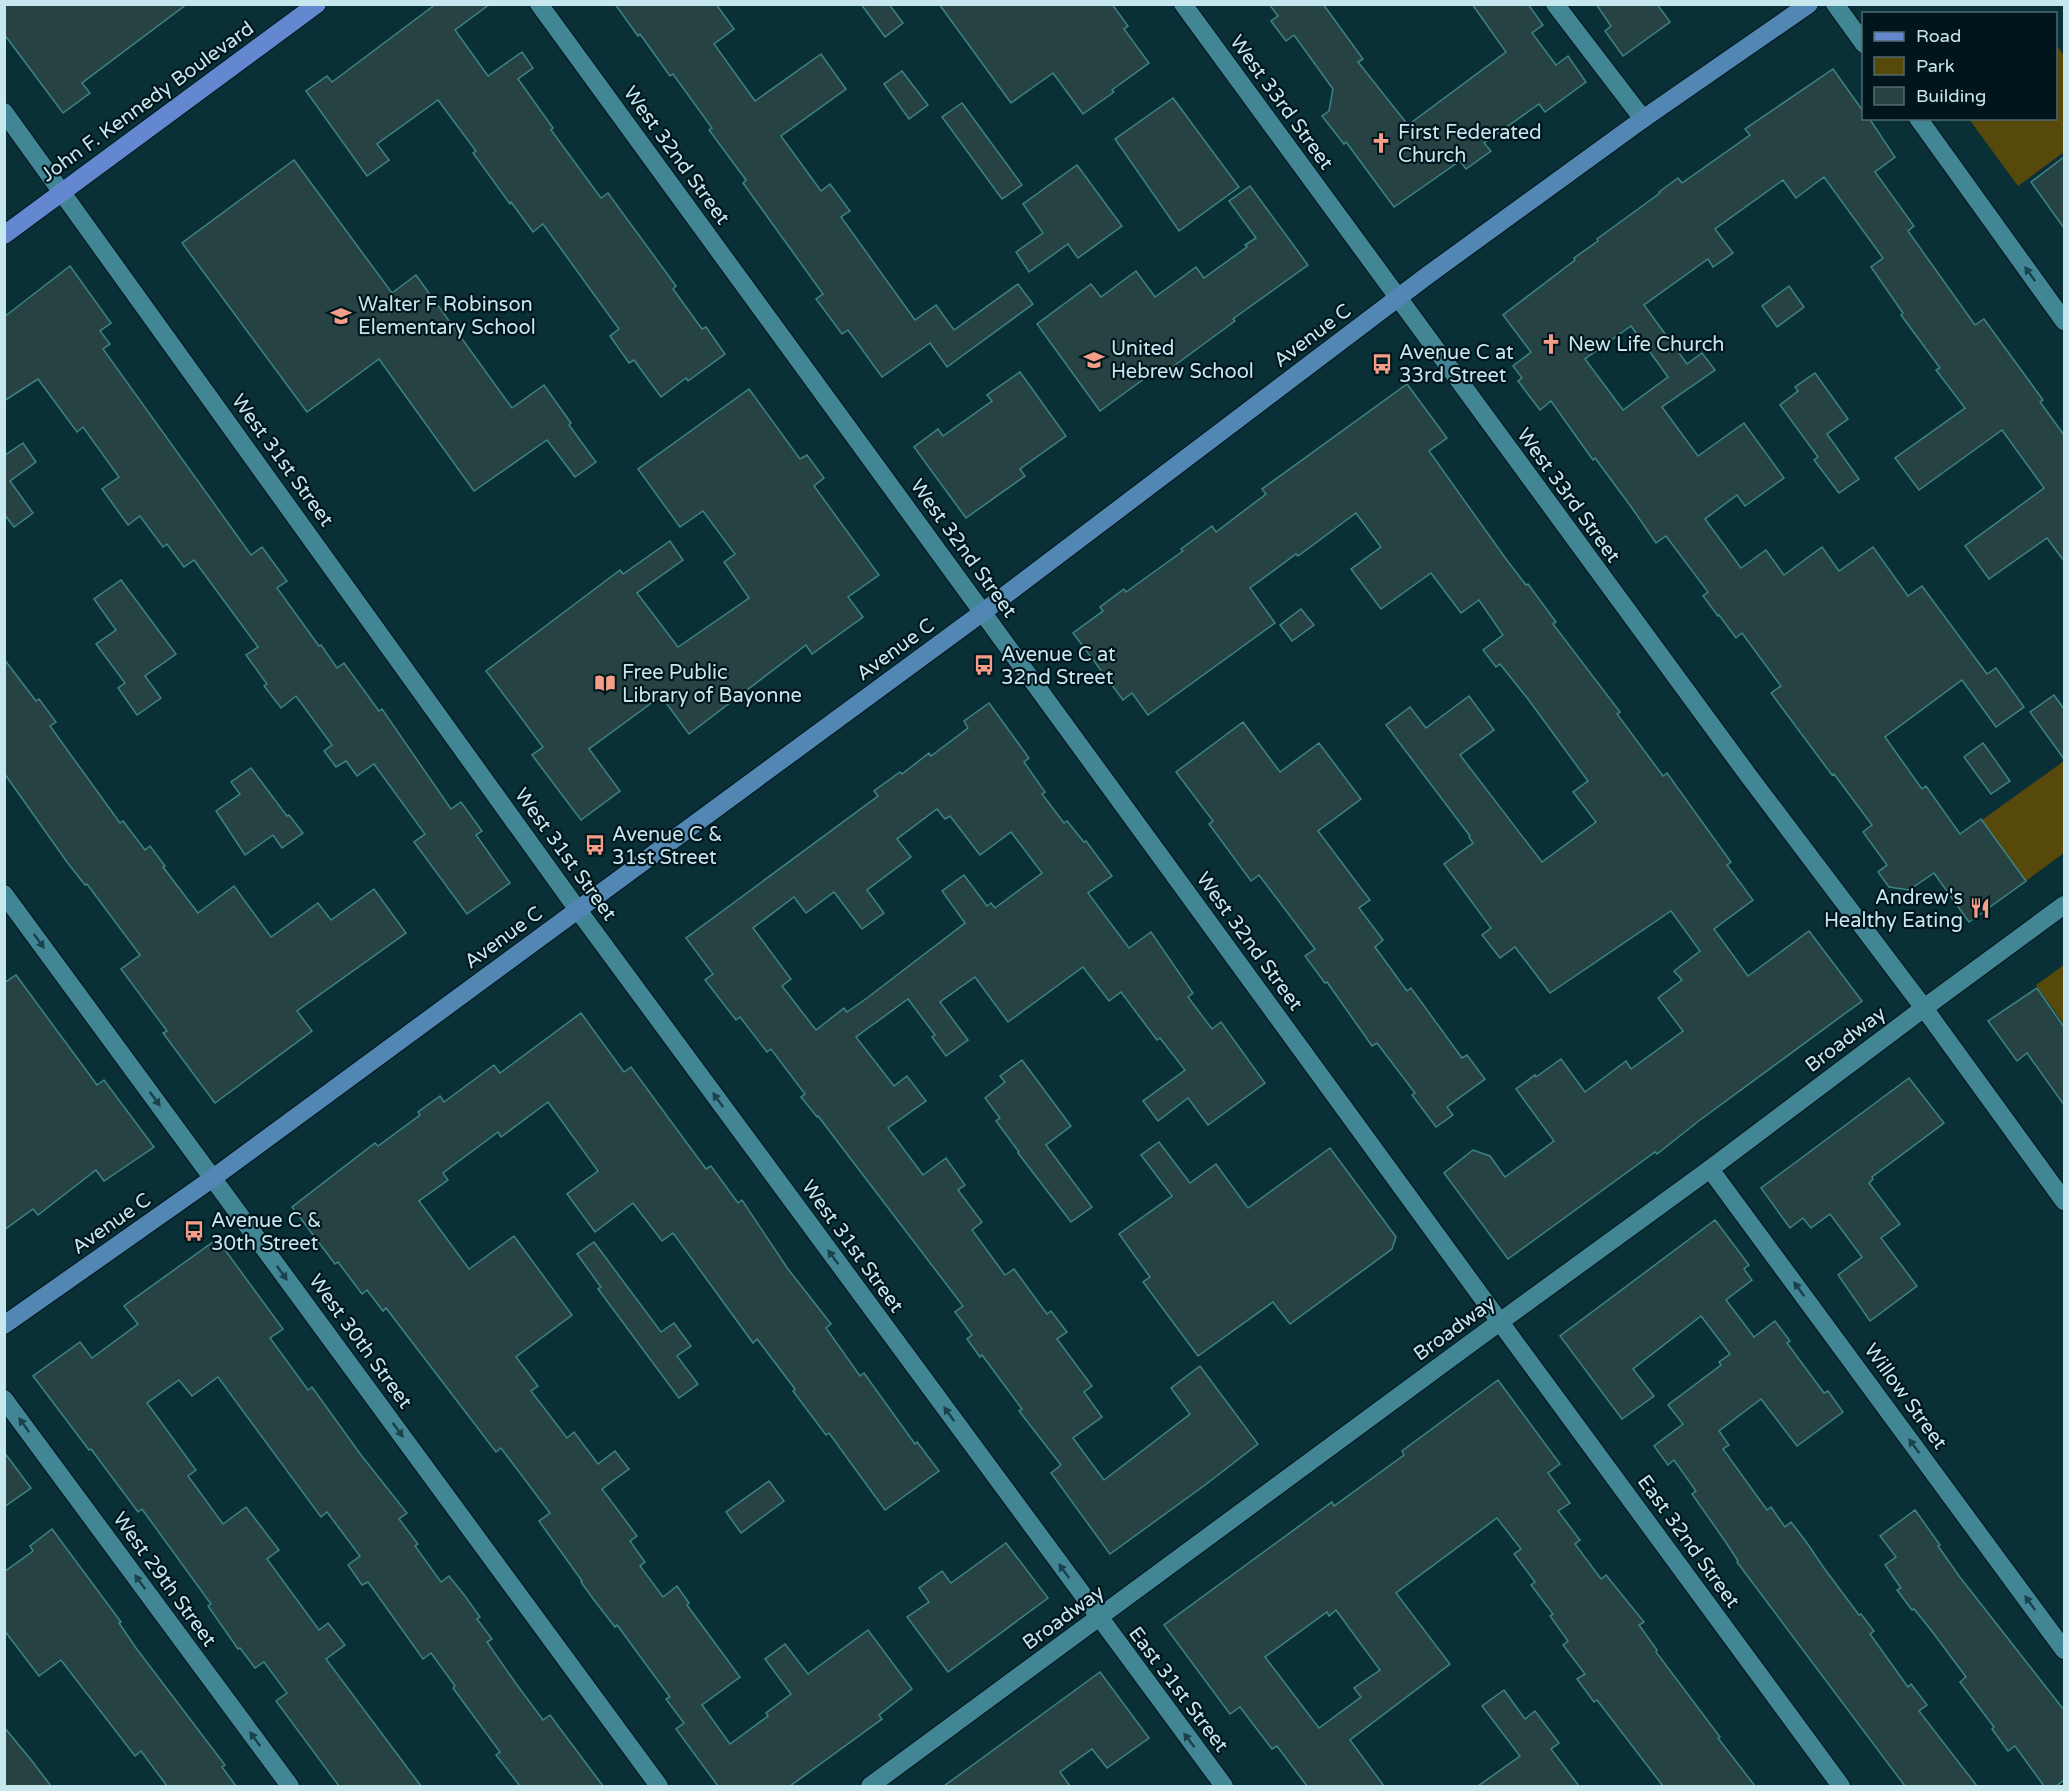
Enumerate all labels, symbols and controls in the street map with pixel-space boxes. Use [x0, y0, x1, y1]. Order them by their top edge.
legend [1862, 12, 2057, 120]
street label: John F. Kennedy Boulevard [37, 17, 259, 187]
text: Road [1916, 25, 1961, 47]
street label: West 33rd Street [1224, 31, 1338, 175]
text: Park [1916, 55, 1955, 77]
street label: West 32nd Street [618, 82, 735, 230]
text: Building [1916, 85, 1986, 107]
place label: First Federated Church [1398, 121, 1542, 168]
church icon: First Federated Church [1369, 131, 1393, 155]
one-way arrow [2024, 267, 2036, 283]
place label: Walter F Robinson Elementary School [358, 293, 536, 340]
street label: Avenue C [1269, 299, 1356, 373]
school or university icon: Walter F Robinson Elementary School [329, 304, 353, 328]
church icon: New Life Church [1539, 332, 1563, 356]
place label: New Life Church [1568, 333, 1725, 357]
place label: United Hebrew School [1111, 337, 1254, 384]
place label: Avenue C at 33rd Street [1399, 341, 1514, 388]
school or university icon: United Hebrew School [1082, 348, 1106, 372]
bus stop icon: Avenue C at 33rd Street [1370, 352, 1394, 376]
street label: West 31st Street [226, 390, 338, 532]
street label: West 33rd Street [1511, 424, 1625, 568]
street label: West 32nd Street [905, 475, 1022, 623]
street label: Avenue C [852, 613, 939, 686]
place label: Avenue C at 32nd Street [1001, 643, 1116, 690]
bus stop icon: Avenue C at 32nd Street [972, 653, 996, 677]
place label: Free Public Library of Bayonne [622, 661, 802, 708]
library icon: Free Public Library of Bayonne [593, 671, 617, 695]
street label: West 31st Street [509, 784, 621, 926]
place label: Avenue C & 31st Street [612, 823, 723, 870]
bus stop icon: Avenue C & 31st Street [583, 833, 607, 857]
street label: West 32nd Street [1191, 868, 1308, 1016]
place label: Andrew's Healthy Eating [1824, 886, 1963, 933]
restaurant icon: Andrew's Healthy Eating [1968, 896, 1992, 920]
street label: Avenue C [460, 901, 547, 974]
one-way arrow [33, 933, 45, 949]
street label: Broadway [1801, 1002, 1891, 1078]
one-way arrow [148, 1091, 160, 1106]
one-way arrow [712, 1092, 724, 1108]
street label: West 31st Street [796, 1176, 908, 1318]
street label: Avenue C [68, 1188, 156, 1260]
place label: Avenue C & 30th Street [211, 1209, 322, 1256]
bus stop icon: Avenue C & 30th Street [182, 1219, 206, 1243]
one-way arrow [827, 1249, 839, 1265]
one-way arrow [276, 1265, 288, 1280]
street label: West 30th Street [303, 1270, 417, 1414]
one-way arrow [1793, 1281, 1805, 1296]
street label: Broadway [1409, 1291, 1500, 1366]
street label: Willow Street [1859, 1339, 1952, 1455]
one-way arrow [943, 1407, 955, 1422]
one-way arrow [18, 1418, 30, 1434]
one-way arrow [391, 1422, 403, 1437]
one-way arrow [1908, 1438, 1920, 1454]
street label: East 32nd Street [1632, 1470, 1745, 1613]
street label: West 29th Street [107, 1508, 221, 1652]
one-way arrow [1058, 1564, 1070, 1580]
one-way arrow [134, 1575, 146, 1591]
street label: Broadway [1018, 1580, 1109, 1655]
one-way arrow [2024, 1595, 2036, 1611]
street label: East 31st Street [1123, 1622, 1233, 1757]
one-way arrow [250, 1732, 262, 1747]
one-way arrow [1183, 1732, 1195, 1748]

